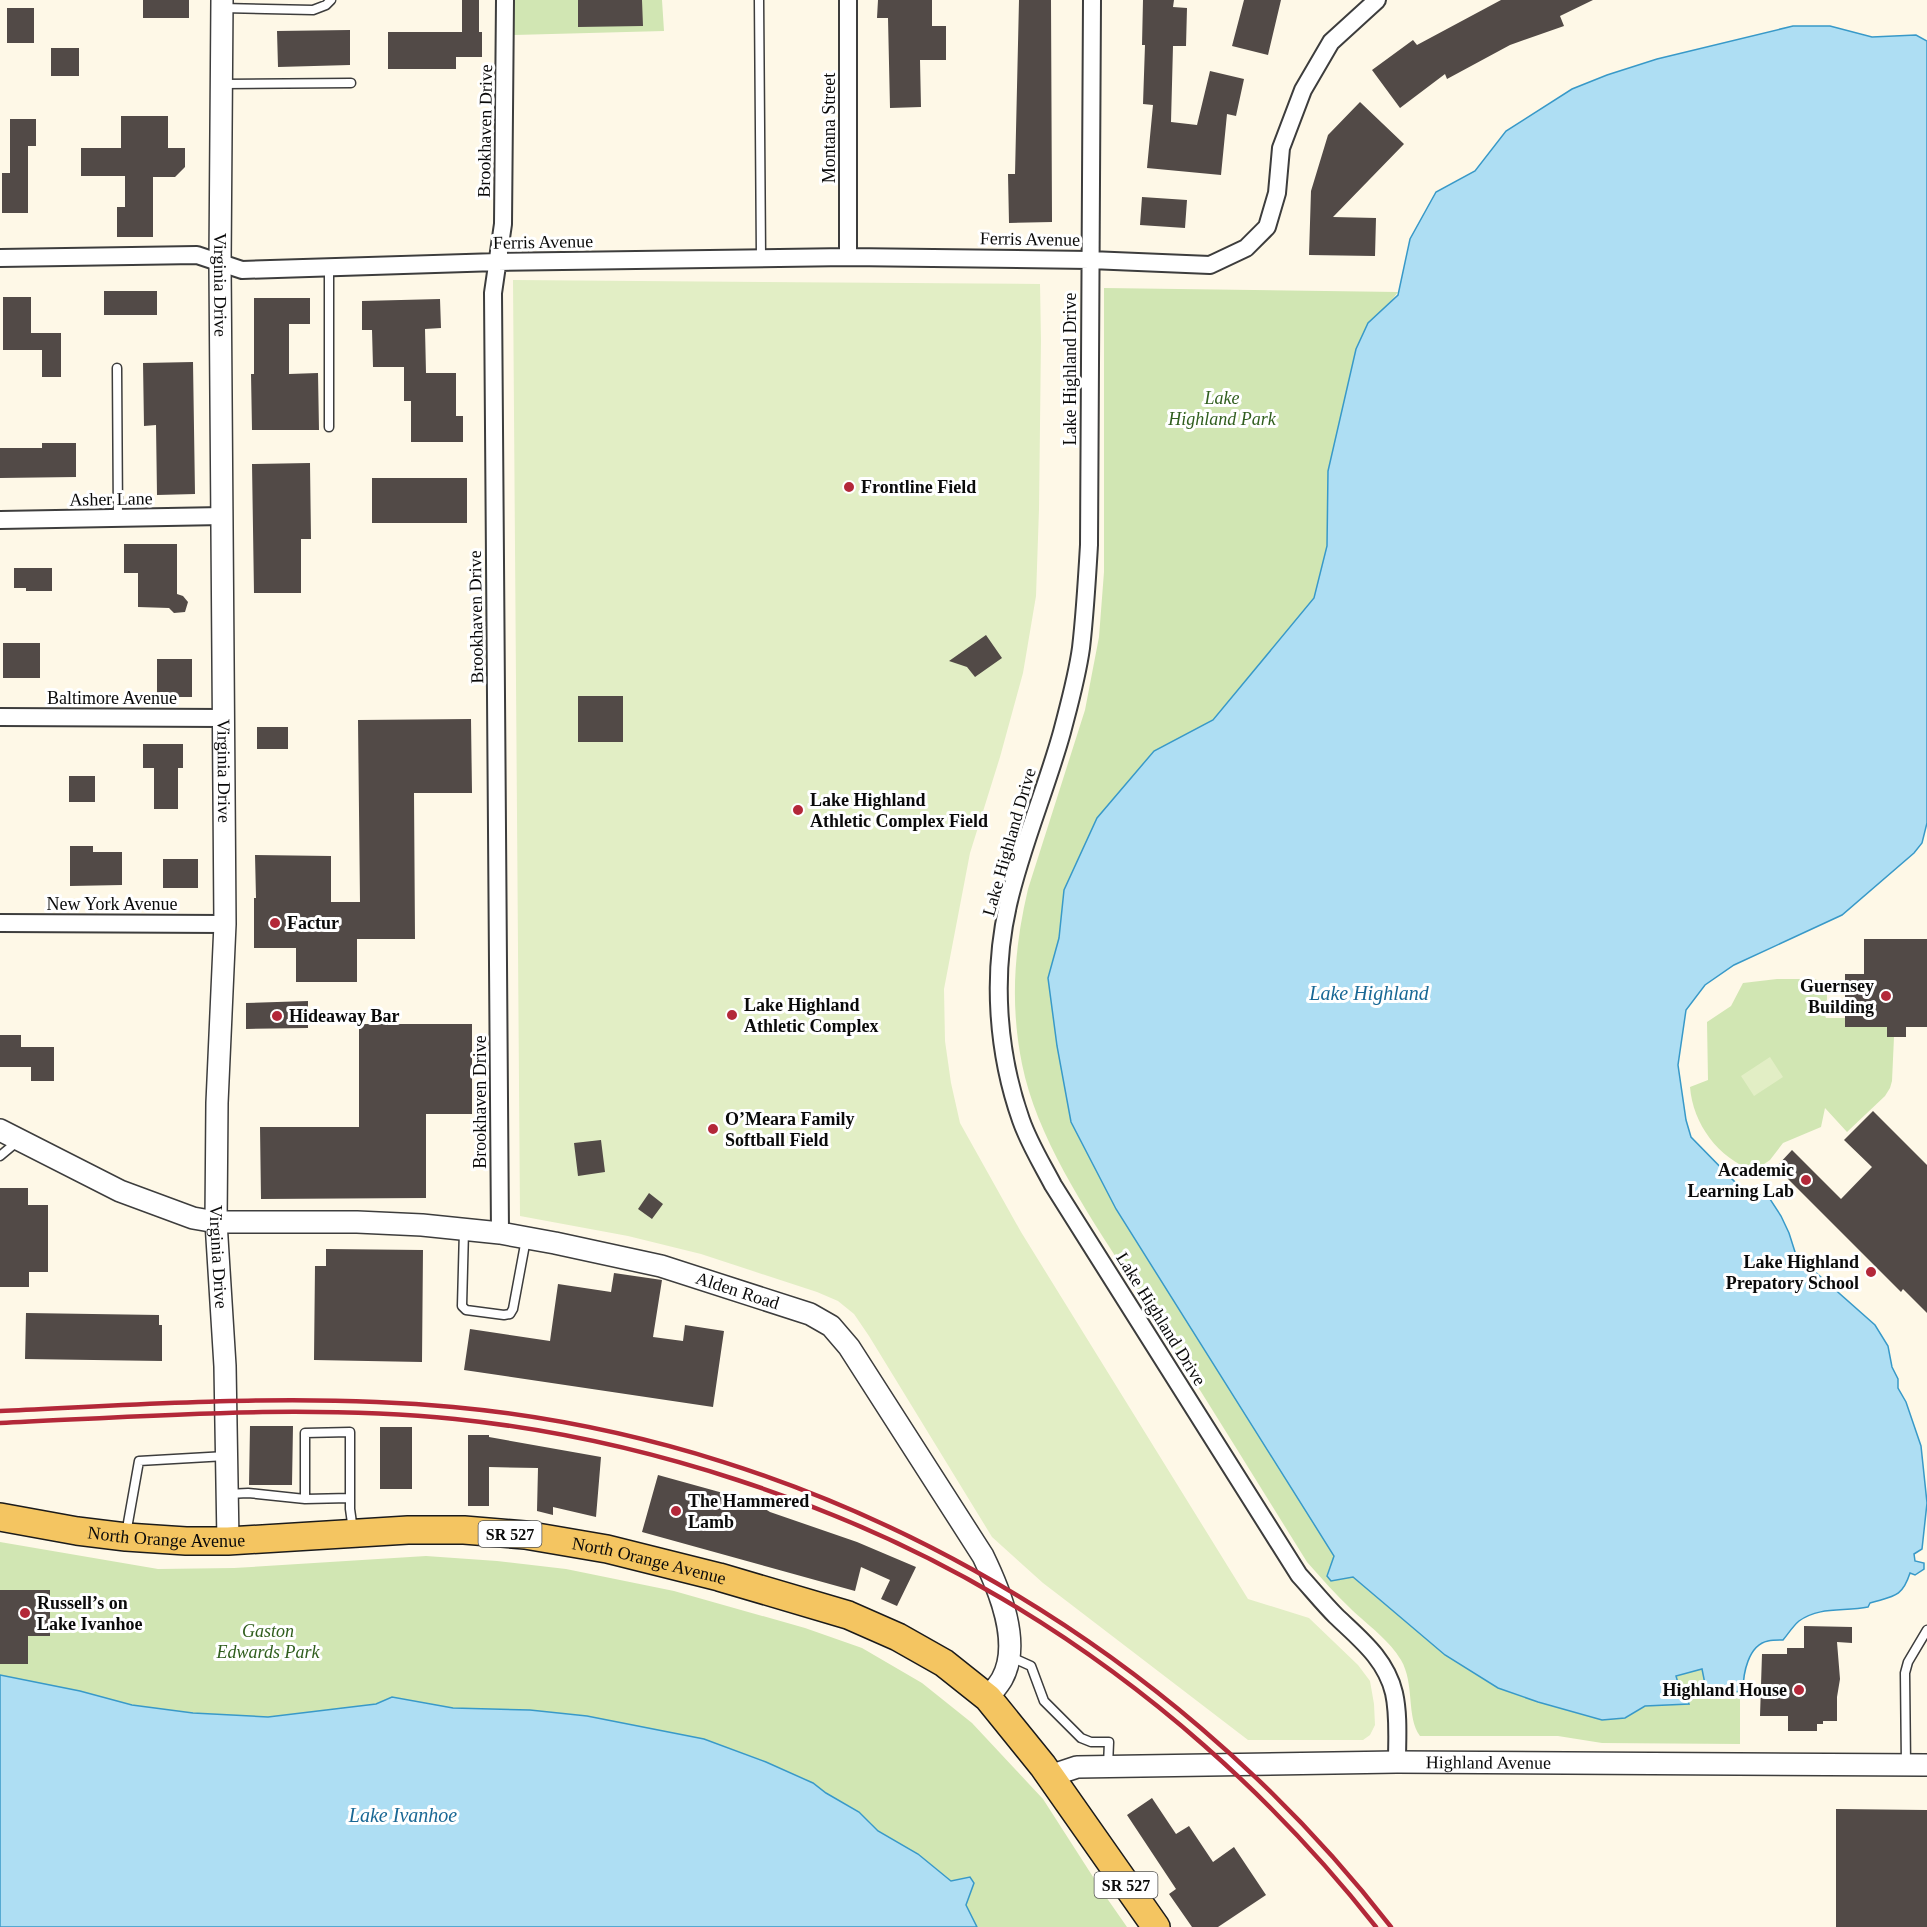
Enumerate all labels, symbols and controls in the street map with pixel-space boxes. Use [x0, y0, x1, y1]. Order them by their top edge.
street label: Brookhaven Drive [474, 64, 496, 198]
street label: Montana Street [819, 73, 839, 183]
street label: Ferris Avenue [980, 228, 1080, 250]
street label: Ferris Avenue [493, 231, 593, 253]
street label: Virginia Drive [210, 233, 231, 337]
street label: Lake Highland Drive [1060, 293, 1080, 445]
park label: Lake Highland Park [1167, 388, 1277, 429]
place label: Frontline Field [861, 477, 976, 497]
marker: Frontline Field [842, 480, 856, 494]
street label: Asher Lane [69, 488, 153, 510]
street label: Brookhaven Drive [465, 550, 487, 684]
street label: Baltimore Avenue [47, 688, 177, 708]
street label: Virginia Drive [213, 719, 234, 823]
street label: Lake Highland Drive [978, 766, 1040, 918]
place label: Lake Highland Athletic Complex Field [810, 790, 988, 831]
marker: Lake Highland Athletic Complex Field [791, 803, 805, 817]
street label: New York Avenue [46, 894, 178, 914]
place label: Factur [287, 913, 339, 933]
marker: Factur [268, 916, 282, 930]
place label: Guernsey Building [1800, 976, 1874, 1017]
water label: Lake Highland [1308, 982, 1430, 1005]
marker: Guernsey Building [1879, 989, 1893, 1003]
place label: Lake Highland Athletic Complex [744, 995, 878, 1036]
place label: Hideaway Bar [289, 1006, 400, 1026]
marker: Lake Highland Athletic Complex [725, 1008, 739, 1022]
marker: Hideaway Bar [270, 1009, 284, 1023]
street label: Brookhaven Drive [470, 1035, 490, 1169]
place label: O’Meara Family Softball Field [725, 1109, 854, 1150]
marker: O’Meara Family Softball Field [706, 1122, 720, 1136]
place label: Academic Learning Lab [1687, 1160, 1794, 1201]
marker: Academic Learning Lab [1799, 1173, 1813, 1187]
street label: Virginia Drive [206, 1205, 231, 1309]
street label: Lake Highland Drive [1112, 1249, 1210, 1389]
place label: Lake Highland Prepatory School [1726, 1252, 1859, 1293]
marker: Lake Highland Prepatory School [1864, 1265, 1878, 1279]
street label: Alden Road [693, 1268, 782, 1313]
place label: The Hammered Lamb [688, 1491, 809, 1532]
marker: The Hammered Lamb [669, 1504, 683, 1518]
road number: SR 527 [478, 1521, 542, 1547]
street label: North Orange Avenue [87, 1522, 246, 1551]
street label: North Orange Avenue [570, 1533, 728, 1589]
place label: Russell’s on Lake Ivanhoe [37, 1593, 143, 1634]
marker: Russell’s on Lake Ivanhoe [18, 1606, 32, 1620]
park label: Gaston Edwards Park [216, 1621, 320, 1662]
place label: Highland House [1662, 1680, 1787, 1700]
marker: Highland House [1792, 1683, 1806, 1697]
street label: Highland Avenue [1426, 1752, 1551, 1773]
water label: Lake Ivanhoe [348, 1804, 457, 1826]
road number: SR 527 [1094, 1872, 1158, 1898]

